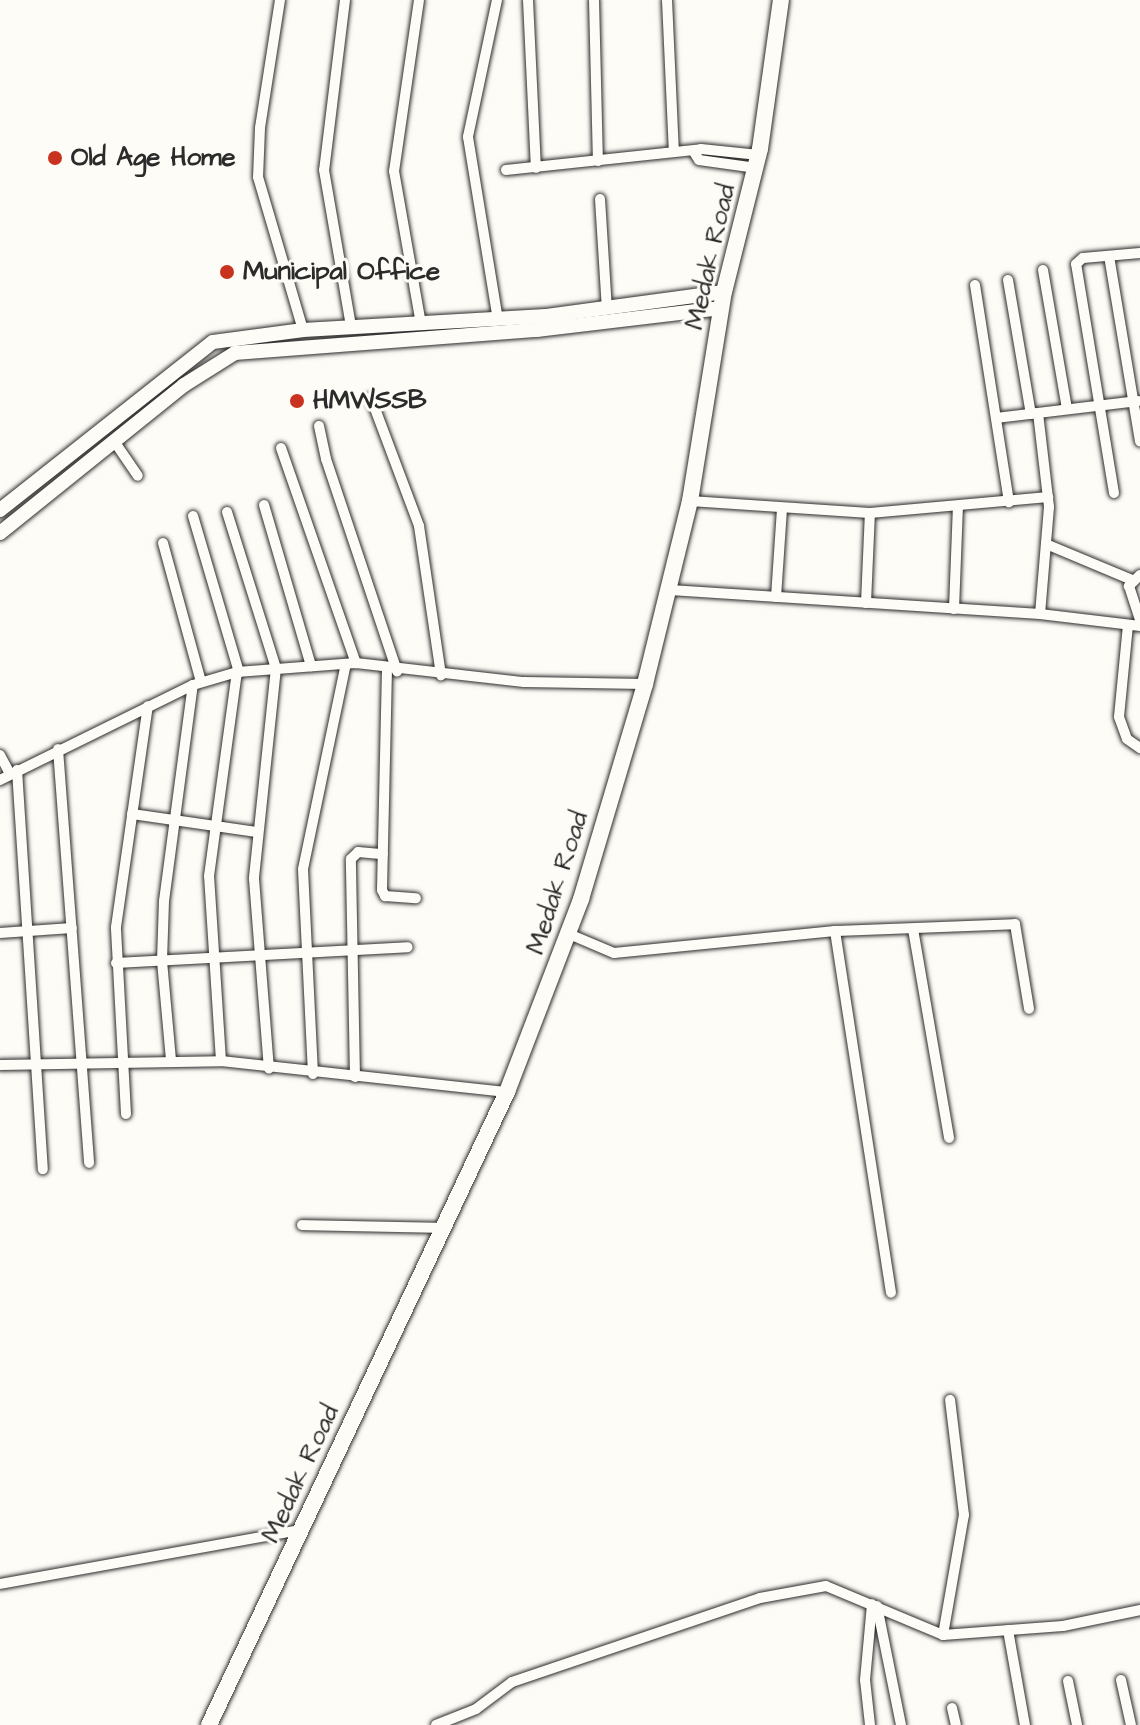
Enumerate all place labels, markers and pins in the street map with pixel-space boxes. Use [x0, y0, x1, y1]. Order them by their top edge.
place label: Old Age Home [71, 142, 235, 174]
marker: Old Age Home [46, 149, 64, 167]
place label: Municipal Office [243, 256, 440, 288]
marker: Municipal Office [218, 263, 236, 281]
place label: HMWSSB [313, 385, 427, 417]
marker: HMWSSB [288, 392, 306, 410]

